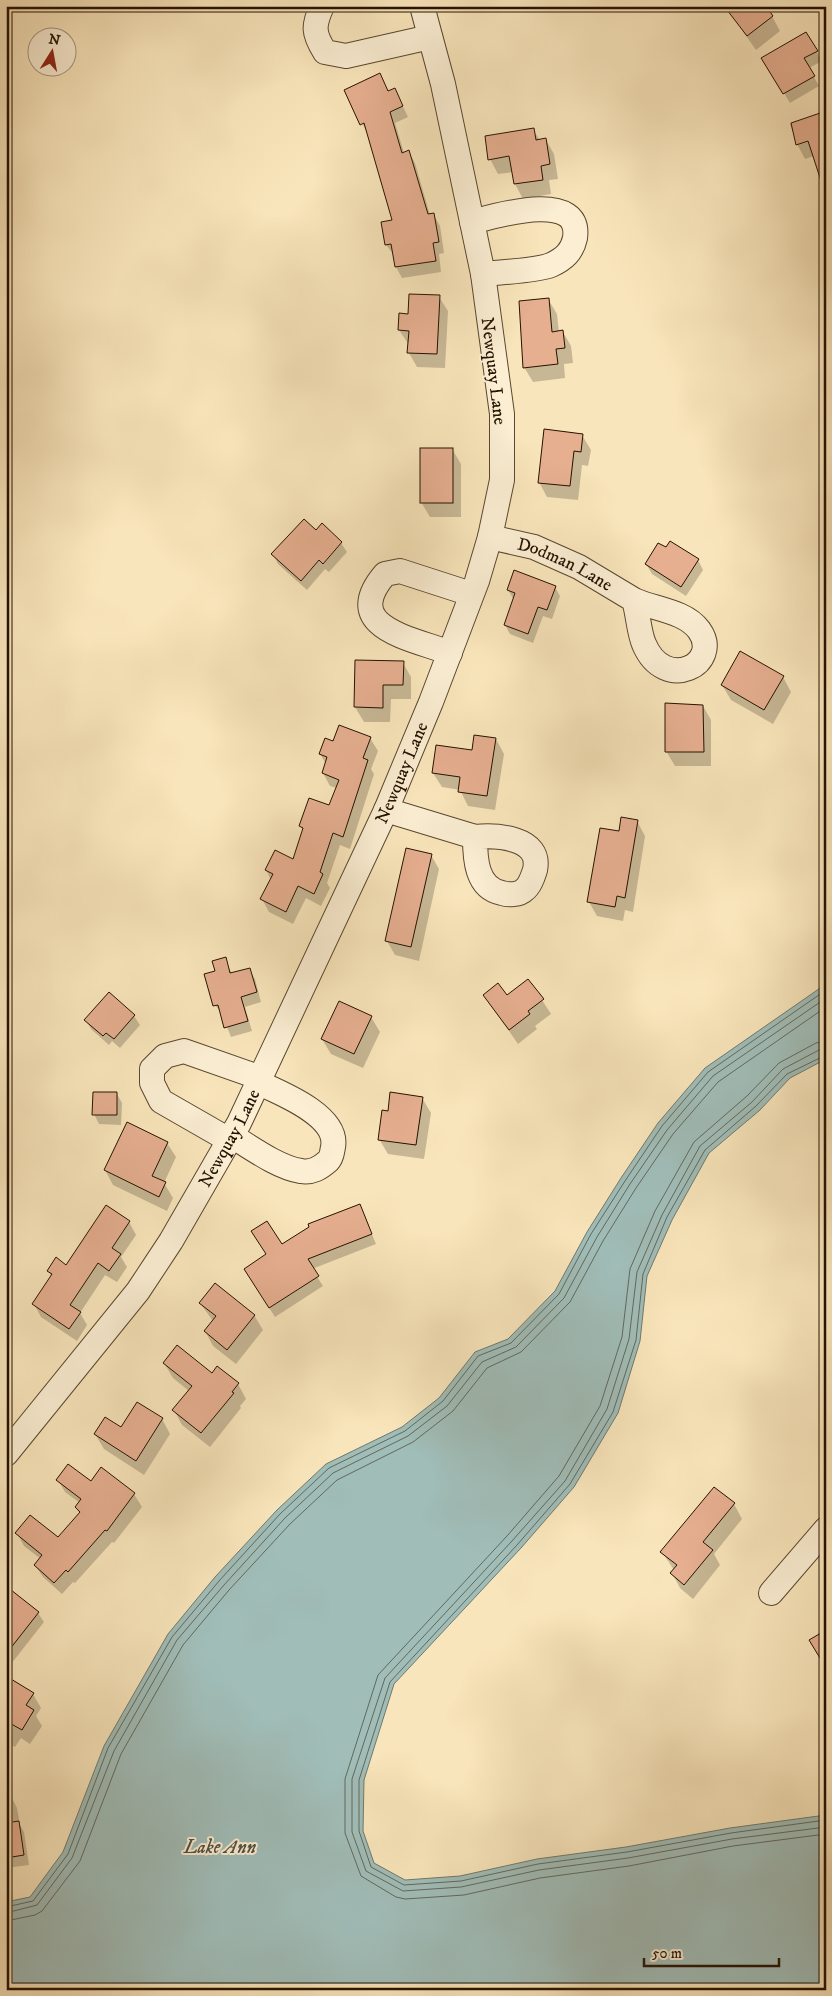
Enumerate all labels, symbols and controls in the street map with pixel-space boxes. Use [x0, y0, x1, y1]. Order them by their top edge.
north arrow [28, 28, 78, 78]
text: N [47, 30, 62, 50]
street label: Newquay Lane [475, 316, 511, 426]
street label: Dodman Lane [515, 534, 616, 596]
street label: Newquay Lane [371, 719, 433, 828]
street label: Newquay Lane [194, 1086, 265, 1191]
water label: Lake Ann [183, 1836, 256, 1859]
scale bar [644, 1936, 780, 1968]
text: 50 m [652, 1944, 682, 1963]

